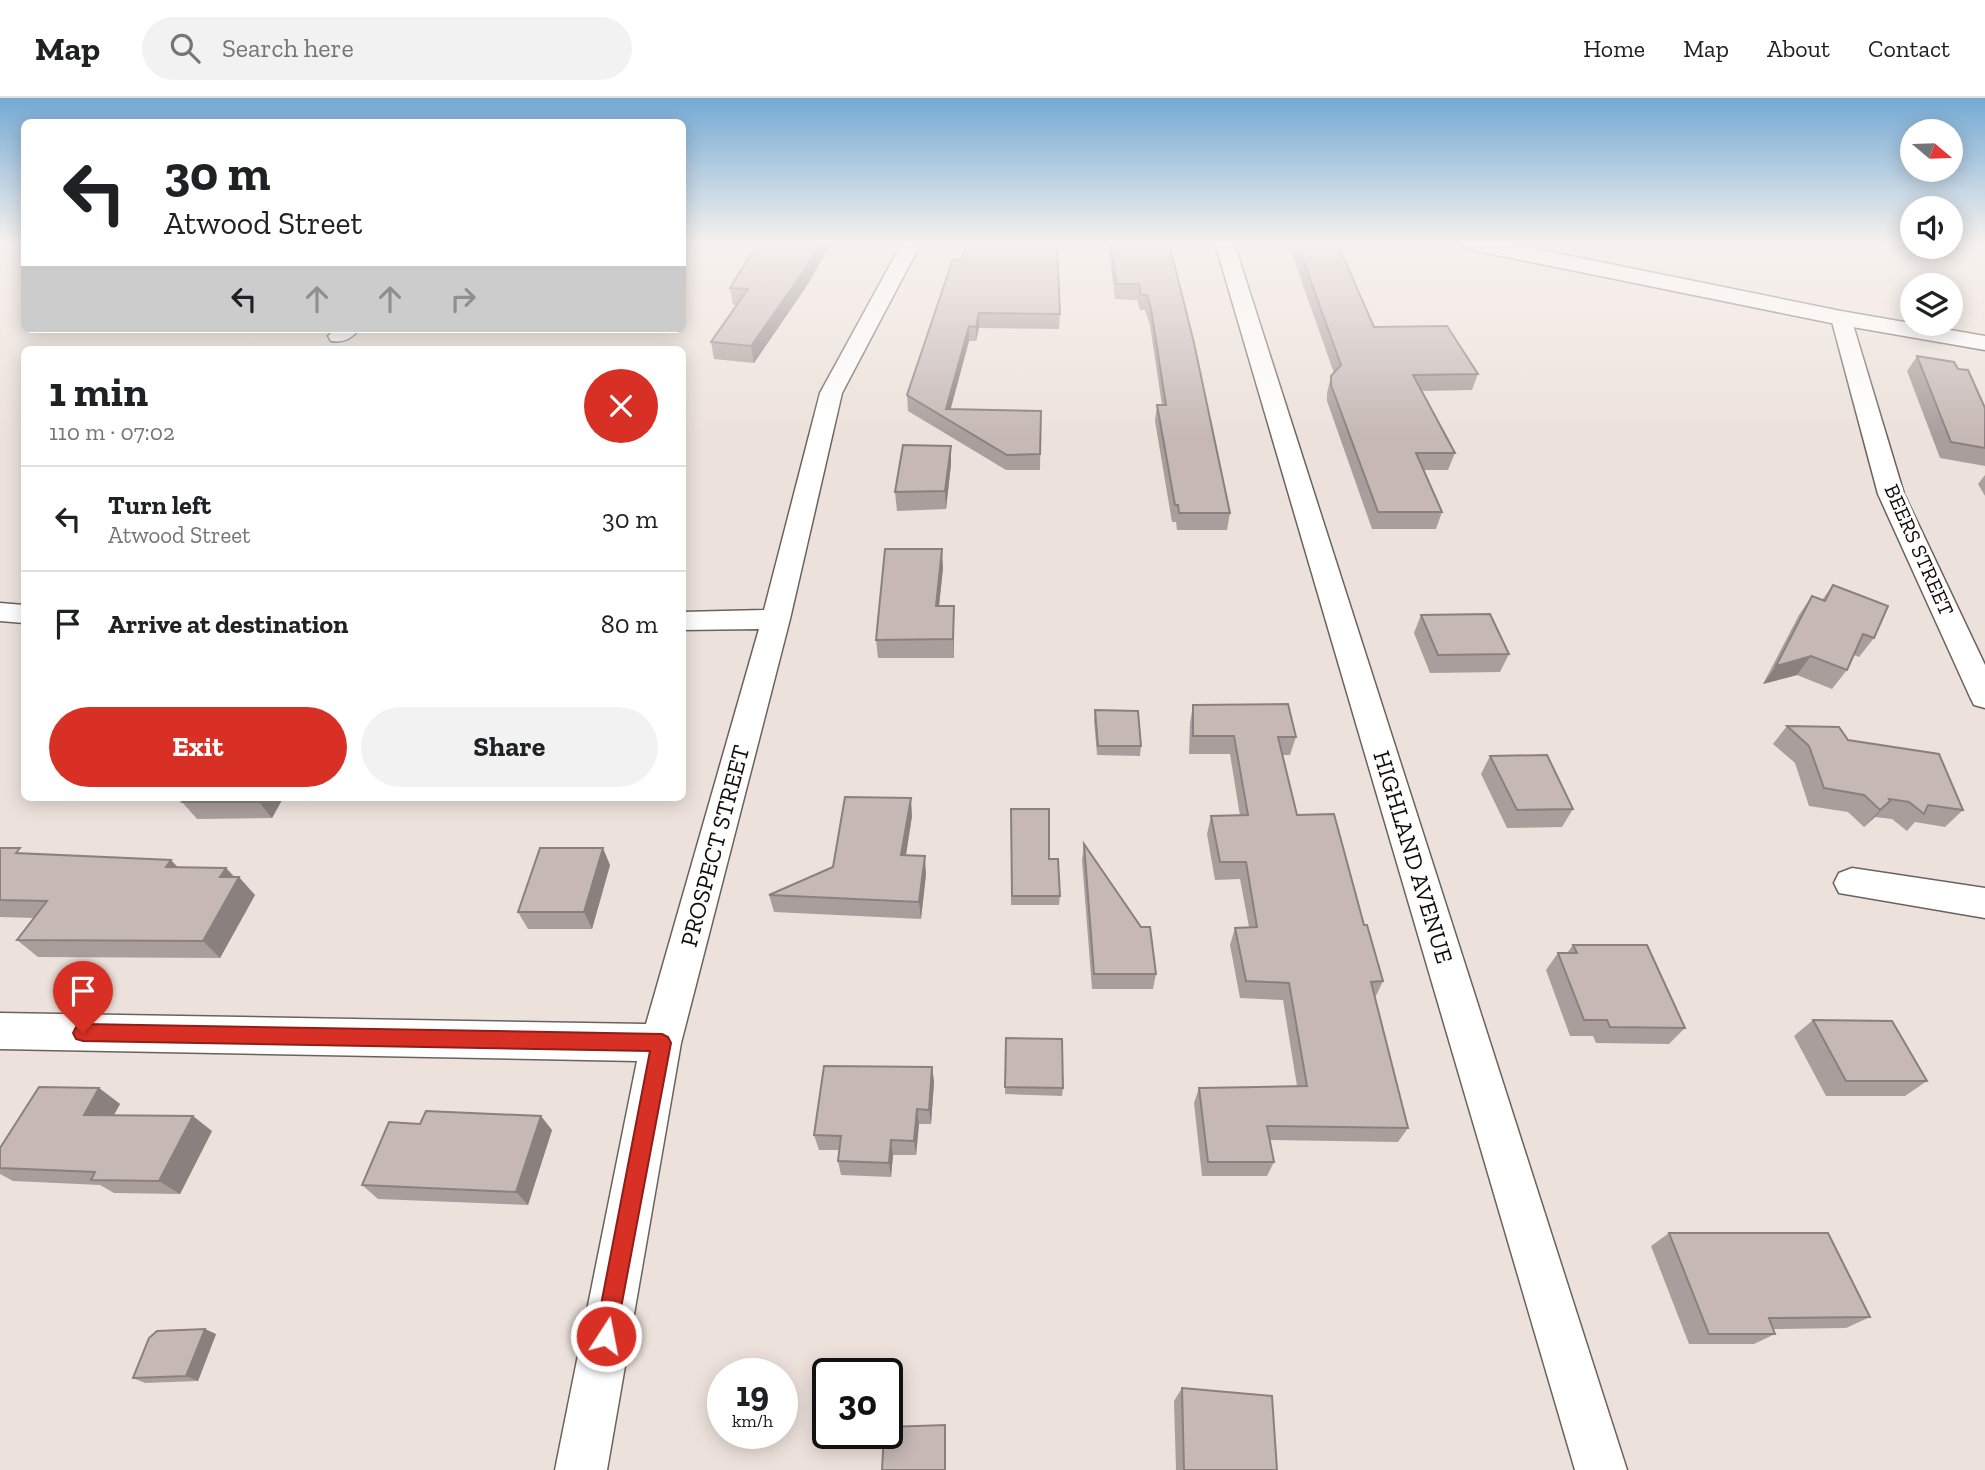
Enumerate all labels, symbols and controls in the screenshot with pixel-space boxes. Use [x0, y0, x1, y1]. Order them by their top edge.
search box [142, 17, 632, 80]
text: Map [35, 29, 100, 68]
icon: search [166, 29, 204, 67]
text: Search here [222, 32, 354, 64]
text: Home [1583, 34, 1645, 63]
text: Map [1683, 34, 1729, 63]
text: About [1767, 34, 1830, 63]
text: Contact [1868, 34, 1950, 63]
north arrow [1900, 119, 1964, 182]
map controls [1900, 119, 1963, 336]
text: 30 m [164, 144, 270, 203]
icon: left [49, 147, 140, 238]
button: sound [1900, 196, 1963, 259]
text: Atwood Street [164, 204, 362, 242]
button: layers [1900, 273, 1963, 336]
icon: left [225, 280, 263, 318]
icon: ahead [298, 280, 336, 318]
icon: ahead [371, 280, 409, 318]
icon: right [444, 280, 482, 318]
text: 1 min [49, 366, 148, 417]
button: close [584, 369, 658, 443]
text: 110 m · 07:02 [49, 418, 175, 446]
street label: BEERS STREET [1879, 480, 1960, 619]
text: Turn left [108, 489, 211, 521]
icon: left [49, 500, 87, 538]
text: 30 m [602, 503, 658, 535]
text: Atwood Street [108, 521, 251, 549]
icon: arrive [49, 605, 87, 643]
text: Arrive at destination [108, 608, 348, 640]
text: 80 m [601, 608, 658, 640]
button: Exit [49, 707, 347, 787]
button: Share [361, 707, 658, 787]
street label: PROSPECT STREET [674, 742, 755, 950]
street label: HIGHLAND AVENUE [1367, 747, 1460, 967]
pin [53, 961, 113, 1033]
icon: arrive [64, 972, 102, 1010]
position arrow [569, 1299, 643, 1373]
speed limit sign: 30 [812, 1358, 903, 1449]
text: 19 [736, 1373, 769, 1415]
text: km/h [732, 1410, 773, 1432]

